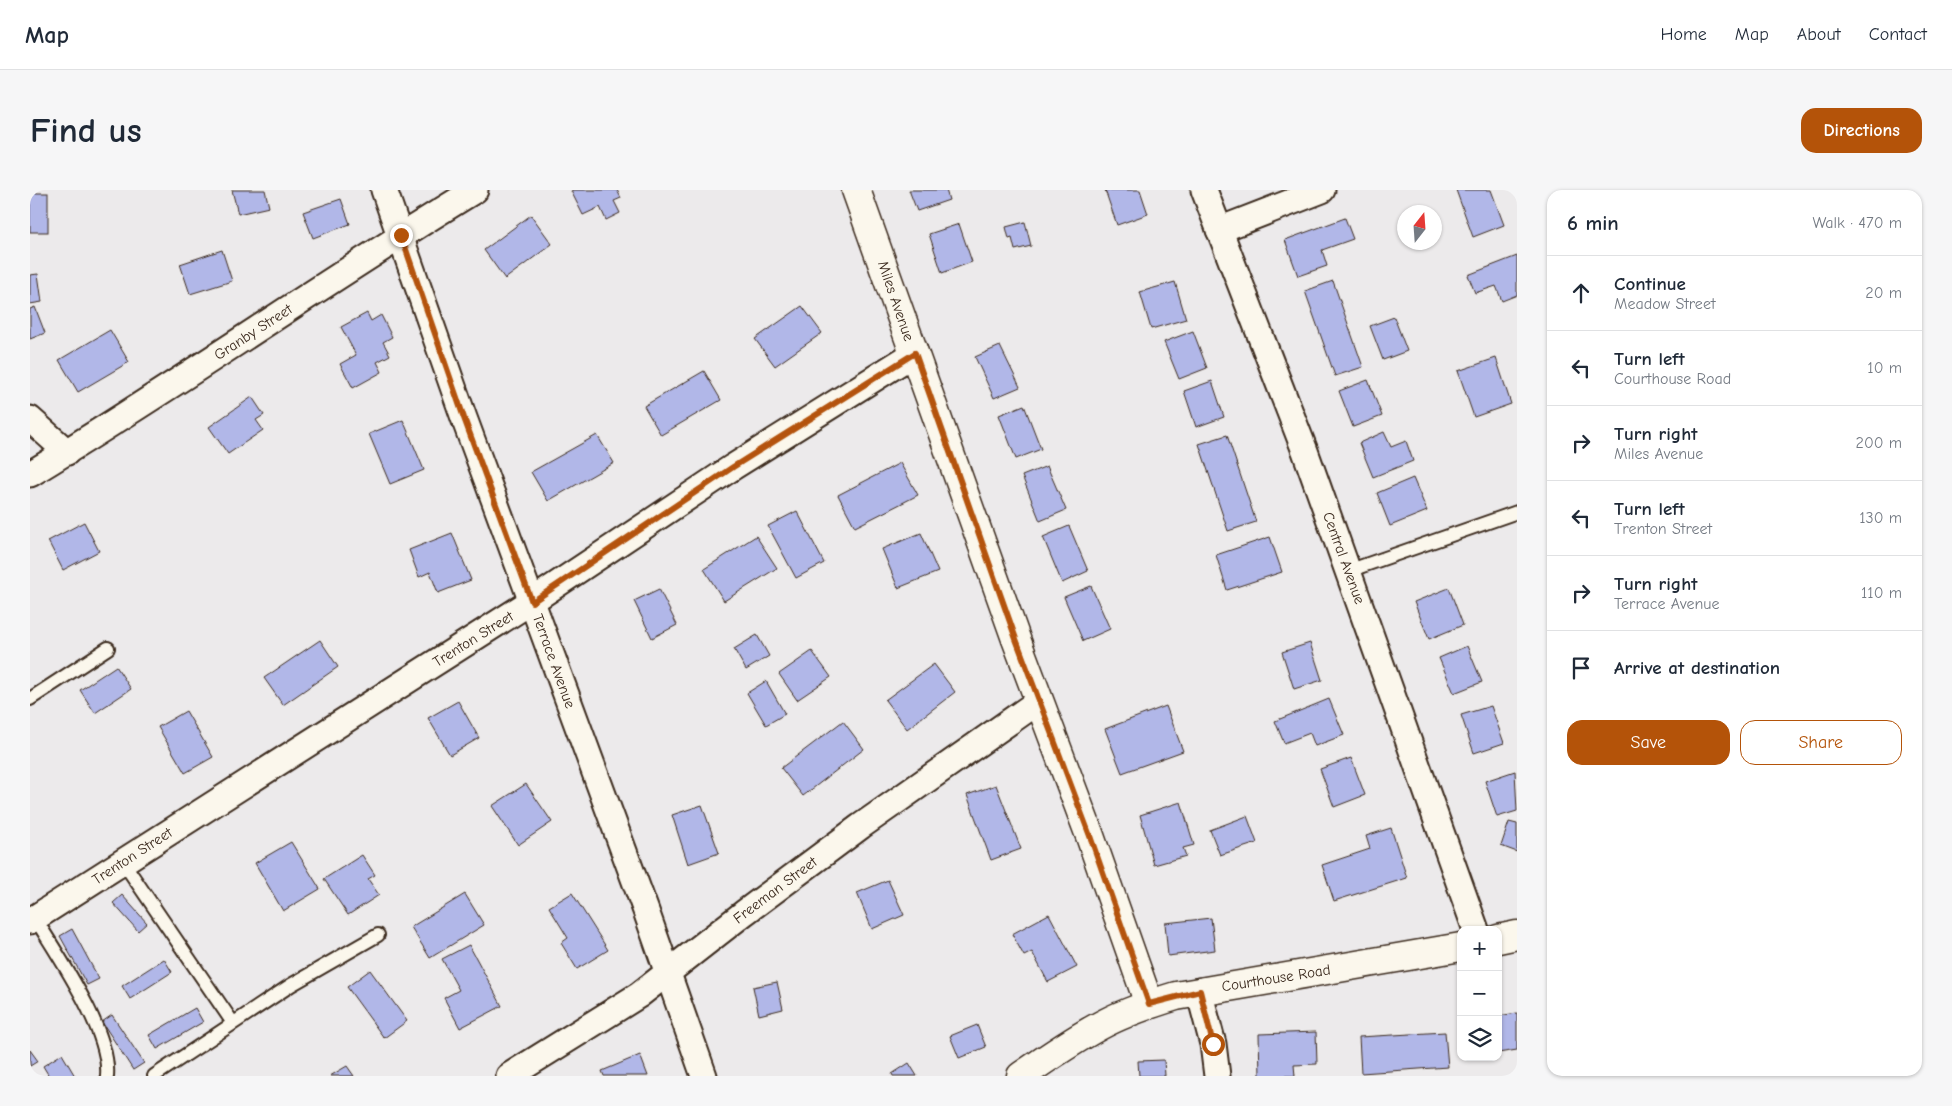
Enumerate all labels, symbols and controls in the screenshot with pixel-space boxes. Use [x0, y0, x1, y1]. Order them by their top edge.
text: Map [25, 21, 69, 49]
text: Home [1660, 24, 1707, 45]
text: Map [1735, 24, 1769, 45]
text: About [1797, 24, 1841, 45]
text: Contact [1869, 24, 1927, 45]
button: Directions [1801, 108, 1922, 153]
text: Find us [30, 110, 142, 151]
north arrow [1397, 205, 1442, 250]
text: 6 min [1567, 211, 1619, 235]
text: Walk · 470 m [1813, 214, 1902, 232]
route end [390, 224, 413, 247]
street label: Miles Avenue [874, 258, 918, 344]
text: Continue [1614, 273, 1686, 295]
icon: ahead [1567, 279, 1595, 307]
text: 20 m [1865, 284, 1902, 302]
text: Meadow Street [1614, 295, 1715, 313]
street label: Granby Street [210, 300, 296, 364]
text: Turn left [1614, 348, 1685, 370]
icon: left [1567, 354, 1595, 382]
text: 10 m [1867, 359, 1902, 377]
text: Courthouse Road [1614, 370, 1731, 388]
text: Turn right [1614, 423, 1698, 445]
icon: right [1567, 429, 1595, 457]
text: 200 m [1856, 434, 1902, 452]
text: Miles Avenue [1614, 445, 1703, 463]
text: Turn left [1614, 498, 1685, 520]
icon: left [1567, 504, 1595, 532]
street label: Central Avenue [1319, 509, 1369, 607]
text: 130 m [1859, 509, 1902, 527]
text: Trenton Street [1614, 520, 1712, 538]
text: Turn right [1614, 573, 1698, 595]
icon: right [1567, 579, 1595, 607]
text: 110 m [1861, 584, 1902, 602]
text: Terrace Avenue [1614, 595, 1720, 613]
street label: Trenton Street [429, 607, 517, 671]
street label: Terrace Avenue [529, 611, 580, 711]
icon: arrive [1567, 654, 1595, 682]
text: Arrive at destination [1614, 657, 1780, 679]
button: Save [1567, 720, 1730, 765]
button: Share [1740, 720, 1902, 765]
street label: Trenton Street [89, 823, 176, 889]
street label: Freeman Street [730, 852, 821, 927]
map controls [1457, 926, 1502, 1061]
button: + [1457, 926, 1502, 971]
street label: Courthouse Road [1220, 961, 1332, 995]
button: − [1457, 971, 1502, 1016]
button: layers [1457, 1016, 1502, 1061]
route start [1202, 1033, 1225, 1056]

